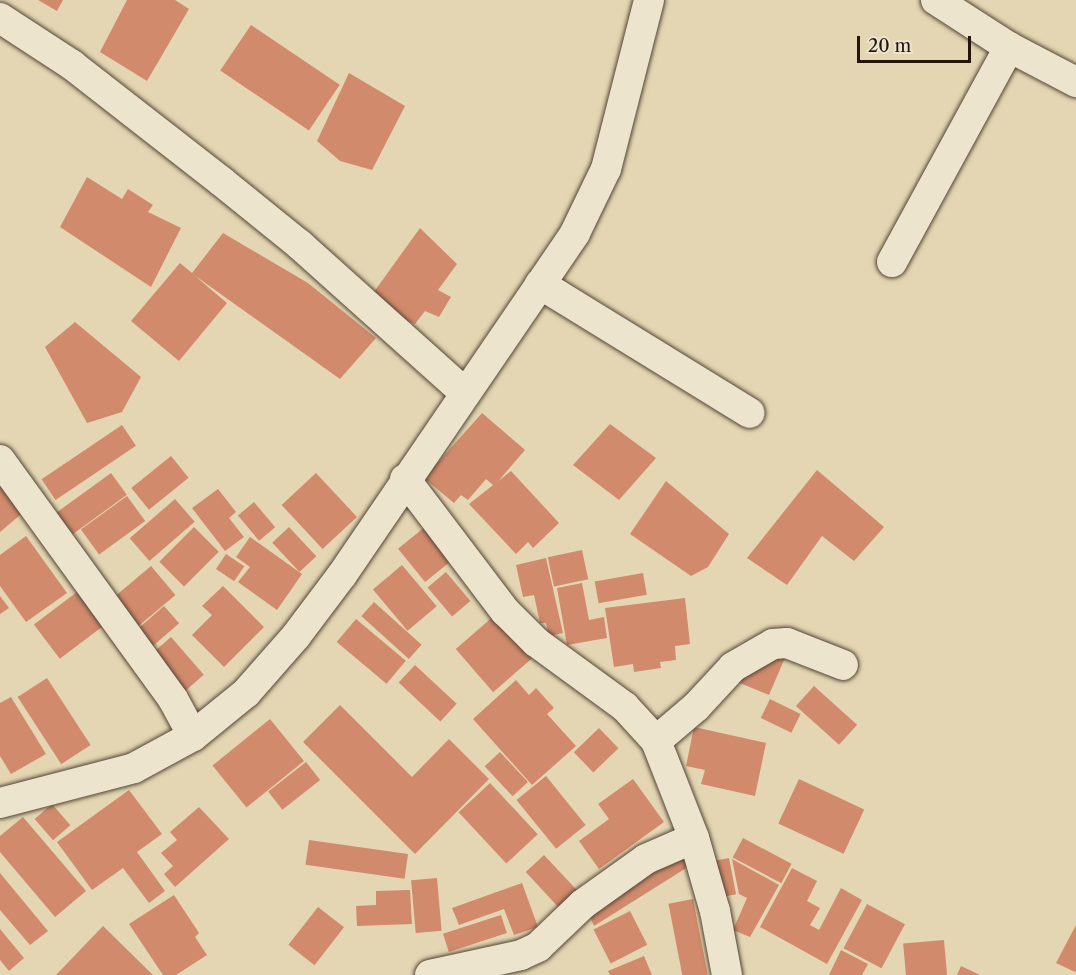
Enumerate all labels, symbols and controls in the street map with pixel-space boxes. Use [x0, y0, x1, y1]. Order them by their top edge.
scale bar [860, 24, 974, 62]
text: 20 m [868, 35, 911, 57]

